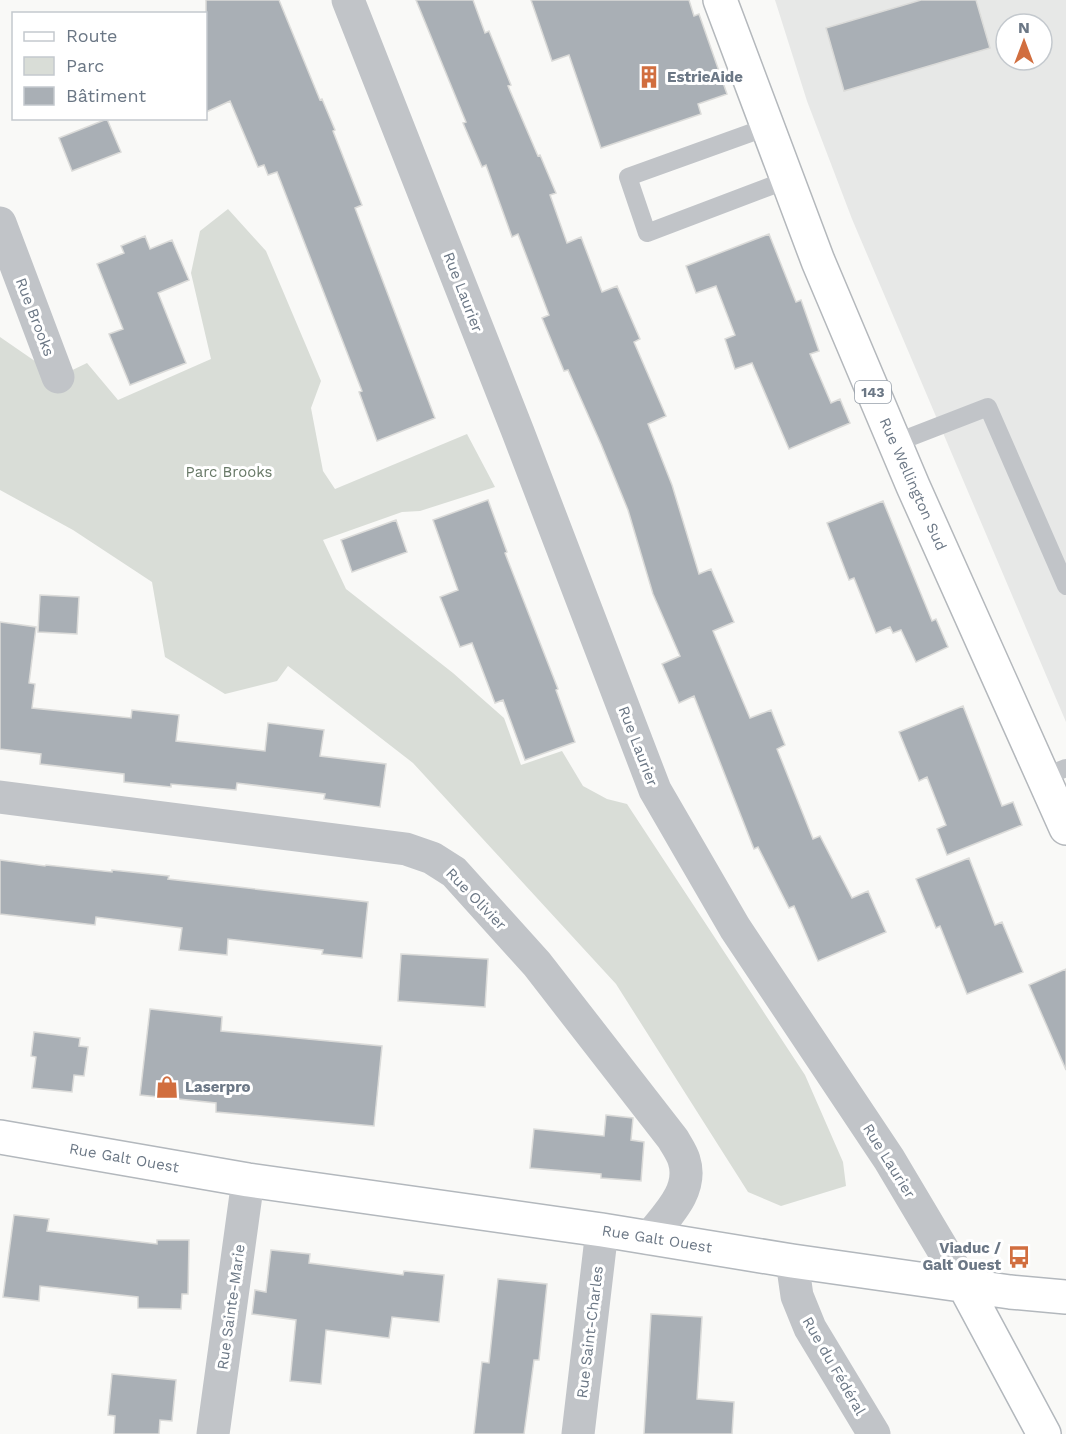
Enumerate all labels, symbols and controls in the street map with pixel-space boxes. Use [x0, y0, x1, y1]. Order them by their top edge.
legend [12, 12, 207, 120]
north arrow [994, 12, 1054, 72]
text: N [1018, 18, 1030, 37]
text: Route [66, 25, 118, 46]
text: Parc [66, 55, 104, 76]
building icon: EstrieAide [636, 64, 662, 90]
place label: EstrieAide [667, 68, 743, 86]
text: Bâtiment [66, 85, 146, 106]
street label: Rue Laurier [439, 249, 487, 335]
street label: Rue Brooks [12, 275, 58, 359]
road number: 143 [855, 381, 891, 403]
street label: Rue Wellington Sud [876, 415, 950, 553]
park label: Parc Brooks [186, 463, 273, 481]
street label: Rue Laurier [614, 703, 662, 789]
street label: Rue Olivier [442, 864, 510, 934]
shop icon: Laserpro [154, 1074, 180, 1100]
place label: Laserpro [185, 1078, 251, 1096]
street label: Rue Laurier [859, 1120, 919, 1202]
street label: Rue Galt Ouest [68, 1139, 181, 1177]
street label: Rue Galt Ouest [601, 1221, 714, 1257]
place label: Viaduc / Galt Ouest [922, 1239, 1001, 1274]
street label: Rue Sainte-Marie [213, 1243, 249, 1371]
bus stop icon: Viaduc / Galt Ouest [1006, 1244, 1032, 1270]
street label: Rue Saint-Charles [573, 1265, 607, 1399]
street label: Rue du Fédéral [799, 1314, 870, 1419]

